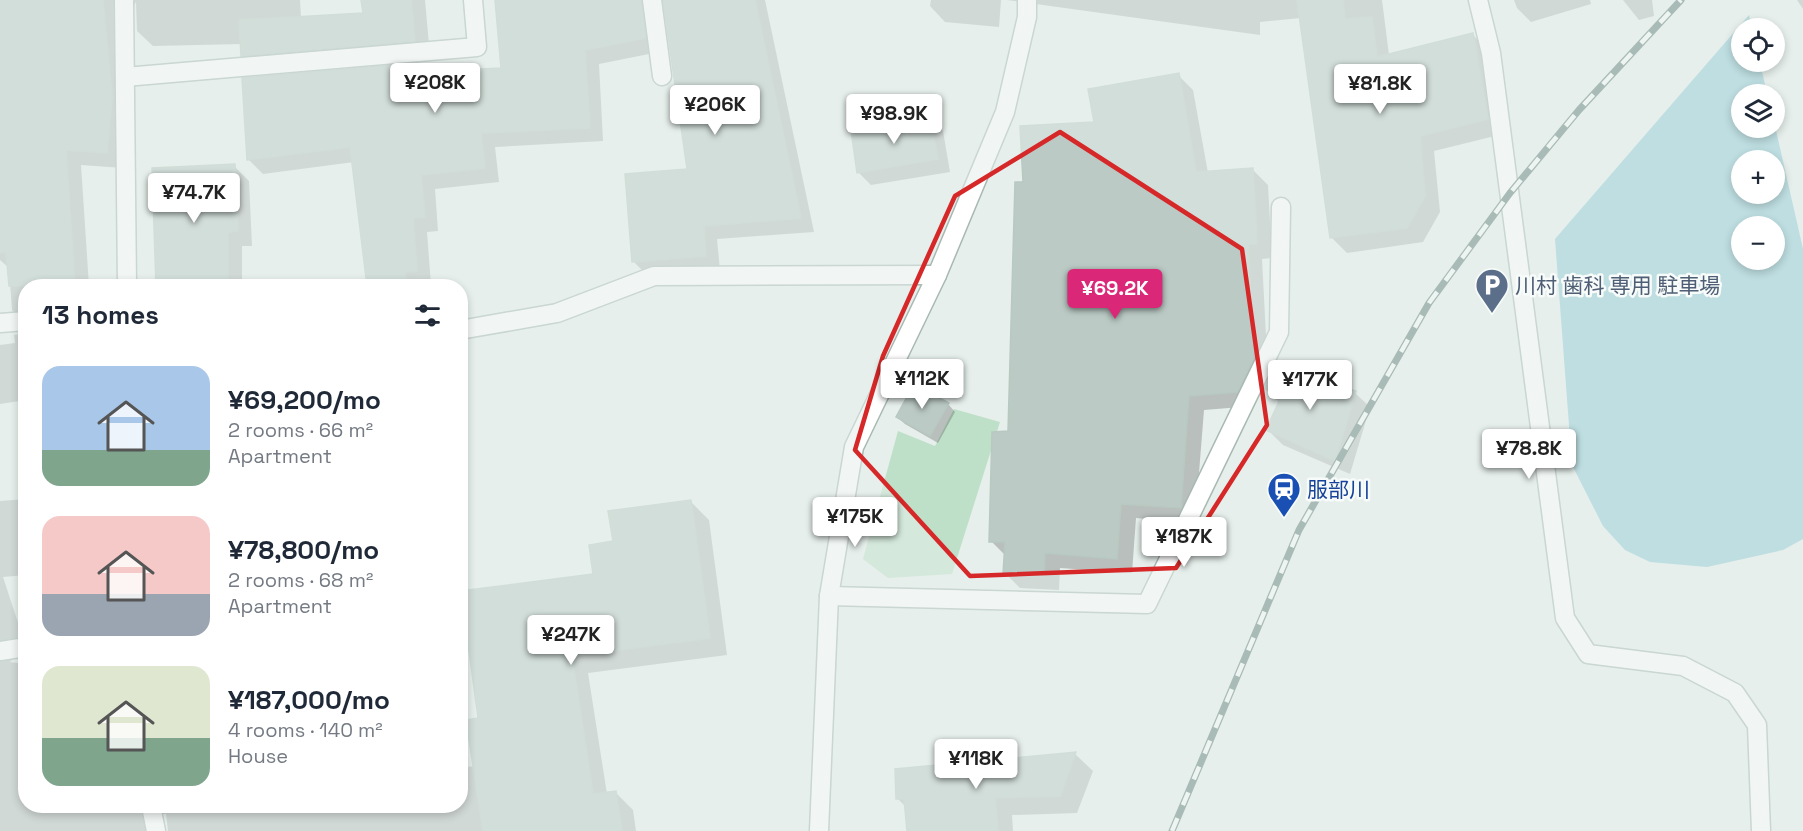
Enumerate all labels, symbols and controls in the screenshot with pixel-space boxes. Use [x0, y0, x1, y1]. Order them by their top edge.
map controls [1731, 18, 1785, 270]
button: locate [1731, 18, 1785, 72]
pin: ¥208K [393, 63, 477, 114]
pin: ¥81.8K [1331, 64, 1429, 115]
text: ¥208K [404, 69, 466, 95]
text: ¥81.8K [1348, 70, 1412, 96]
button: layers [1731, 84, 1785, 138]
pin: ¥206K [673, 85, 757, 136]
text: ¥206K [684, 91, 746, 117]
pin: ¥98.9K [845, 94, 943, 145]
text: ¥98.9K [860, 100, 928, 126]
button: + [1731, 150, 1785, 204]
pin: ¥74.7K [145, 173, 243, 224]
text: ¥74.7K [162, 179, 226, 205]
button: − [1731, 216, 1785, 270]
parking icon: 川村 歯科 専用 駐車場 [1474, 267, 1510, 314]
pin: ¥69.2K [1066, 269, 1164, 320]
place label: 川村 歯科 専用 駐車場 [1515, 272, 1720, 299]
text: ¥69.2K [1081, 275, 1149, 301]
text: 13 homes [42, 298, 159, 332]
icon: filters [411, 299, 444, 332]
pin: ¥112K [880, 359, 964, 410]
pin: ¥177K [1268, 360, 1352, 411]
text: ¥112K [895, 365, 949, 391]
text: ¥177K [1282, 366, 1338, 392]
text: ¥69,200/mo [228, 383, 381, 417]
icon: home [90, 390, 162, 462]
text: 2 rooms · 66 m² [228, 417, 373, 443]
pin: ¥78.8K [1480, 429, 1578, 480]
text: ¥78.8K [1496, 435, 1562, 461]
text: Apartment [228, 443, 332, 469]
station icon: 服部川 [1266, 471, 1302, 518]
place label: 服部川 [1307, 476, 1370, 503]
pin: ¥175K [813, 497, 897, 548]
text: ¥175K [826, 503, 884, 529]
pin: ¥187K [1142, 517, 1226, 568]
text: ¥187K [1156, 523, 1212, 549]
text: ¥78,800/mo [228, 533, 379, 567]
icon: home [90, 540, 162, 612]
text: 2 rooms · 68 m² [228, 567, 373, 593]
text: Apartment [228, 593, 332, 619]
pin: ¥247K [529, 615, 613, 666]
text: ¥247K [541, 621, 601, 647]
text: ¥187,000/mo [228, 683, 390, 717]
icon: home [90, 690, 162, 762]
text: 4 rooms · 140 m² [228, 717, 383, 743]
pin: ¥118K [934, 739, 1018, 790]
text: House [228, 743, 288, 769]
text: ¥118K [949, 745, 1004, 771]

